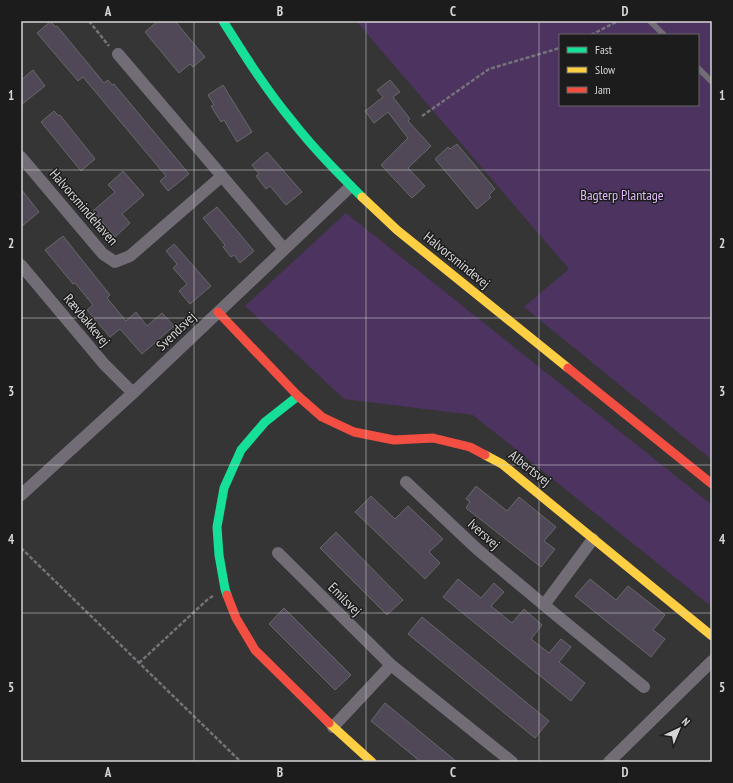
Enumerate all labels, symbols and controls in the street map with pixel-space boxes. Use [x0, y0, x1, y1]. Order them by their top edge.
text: A [104, 3, 112, 20]
text: B [277, 3, 283, 20]
text: C [450, 3, 456, 20]
text: D [622, 3, 629, 20]
legend [559, 34, 699, 106]
text: Fast [595, 42, 613, 57]
text: Slow [595, 62, 616, 77]
text: Jam [594, 82, 611, 97]
text: 1 [8, 87, 14, 104]
text: 1 [719, 87, 725, 104]
street label: Halvorsmindehaven [46, 165, 122, 249]
park label: Bagterp Plantage [580, 186, 664, 204]
street label: Halvorsmindevej [420, 228, 494, 292]
text: 2 [8, 235, 14, 252]
text: 2 [719, 235, 725, 252]
street label: Rævbakkevej [60, 290, 114, 350]
street label: Svendsvej [152, 308, 200, 354]
text: 3 [8, 383, 14, 400]
text: 3 [719, 383, 725, 400]
street label: Albertsvej [505, 446, 555, 490]
street label: Iversvej [464, 515, 504, 553]
text: 4 [8, 531, 15, 548]
text: 4 [719, 531, 726, 548]
street label: Emilsvej [324, 578, 366, 620]
text: 5 [8, 679, 14, 696]
text: 5 [719, 679, 725, 696]
north arrow [659, 709, 699, 749]
text: N [679, 715, 693, 729]
text: A [104, 764, 112, 781]
text: B [277, 764, 283, 781]
text: C [450, 764, 456, 781]
text: D [622, 764, 629, 781]

